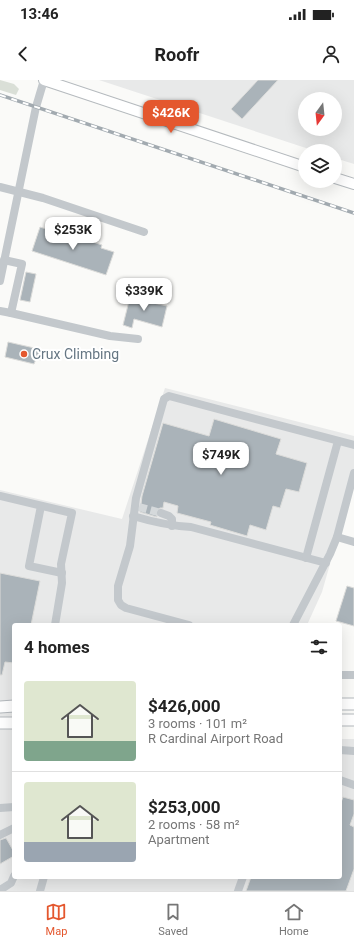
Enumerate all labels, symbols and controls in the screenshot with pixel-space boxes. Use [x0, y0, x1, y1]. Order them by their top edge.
text: 13:46 [20, 5, 59, 23]
icon: back [12, 43, 34, 65]
icon: person [320, 43, 342, 65]
text: Roofr [155, 44, 199, 65]
north arrow [298, 92, 342, 136]
map controls [298, 92, 342, 188]
pin: $426K [143, 100, 199, 134]
text: $426K [152, 105, 190, 120]
button: layers [298, 144, 342, 188]
pin: $253K [45, 217, 101, 251]
text: $253K [54, 222, 92, 237]
pin: $339K [116, 278, 172, 312]
text: $339K [125, 283, 163, 298]
place label: Crux Climbing [32, 346, 119, 362]
marker: Crux Climbing [19, 349, 29, 359]
pin: $749K [193, 442, 249, 476]
text: $749K [202, 447, 240, 462]
icon: filters [308, 636, 330, 658]
text: 4 homes [24, 637, 90, 657]
text: $426,000 [148, 696, 220, 716]
icon: home [56, 697, 104, 745]
text: 3 rooms · 101 m² [148, 716, 247, 731]
text: R Cardinal Airport Road [148, 731, 283, 746]
text: $253,000 [148, 797, 220, 817]
icon: home [56, 798, 104, 846]
text: 2 rooms · 58 m² [148, 817, 240, 832]
text: Apartment [148, 832, 210, 847]
tab: Map [45, 901, 67, 938]
tab: Saved [158, 901, 188, 938]
tab: Home [279, 901, 309, 938]

